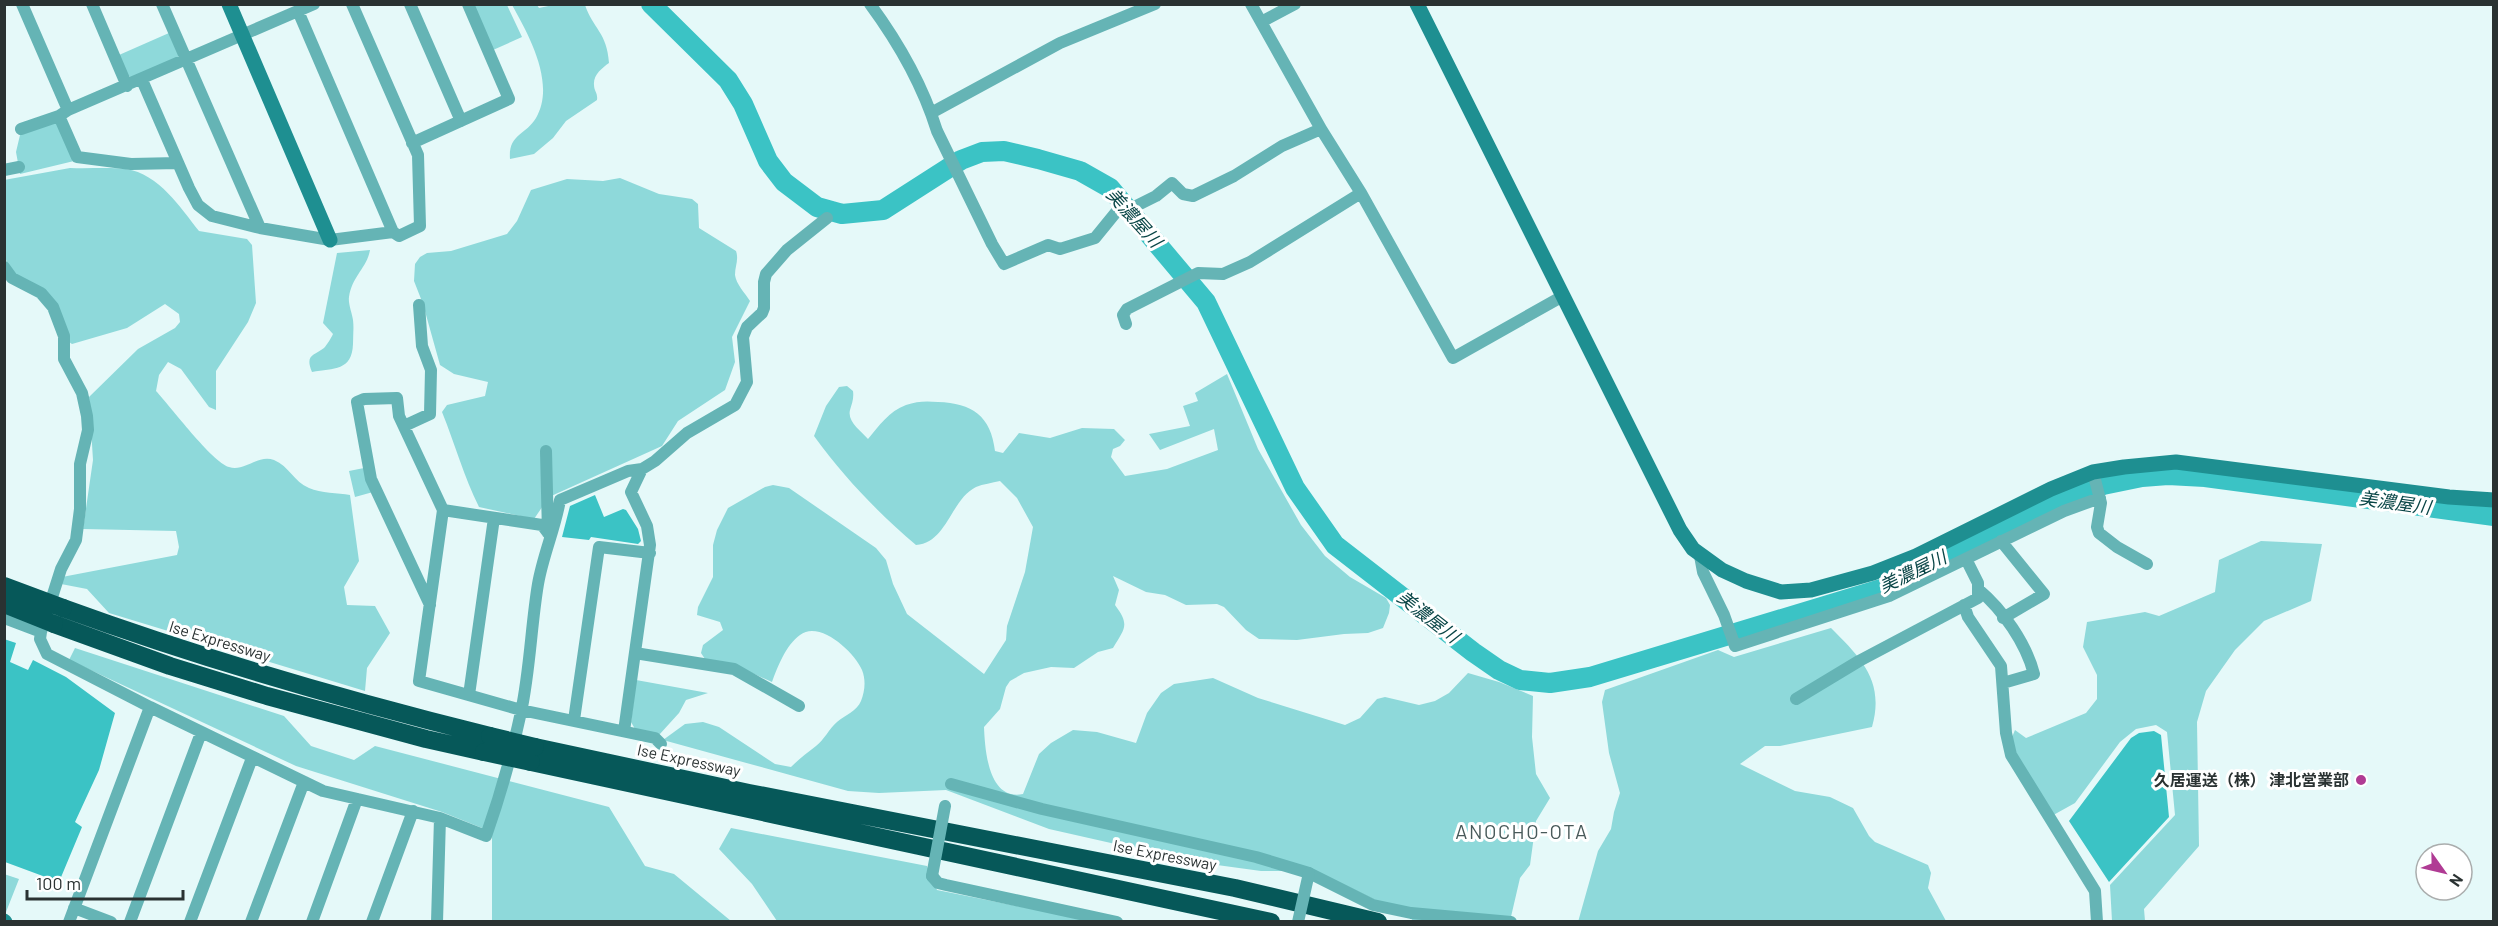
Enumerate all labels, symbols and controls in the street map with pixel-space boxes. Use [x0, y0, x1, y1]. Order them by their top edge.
water label: 美濃屋川 [1102, 183, 1168, 253]
water label: 美濃屋川 [2358, 486, 2434, 518]
water label: 美濃屋川 [1875, 545, 1952, 597]
water label: 美濃屋川 [1393, 585, 1465, 648]
street label: Ise Expressway [167, 616, 274, 665]
street label: Ise Expressway [636, 739, 743, 780]
place label: 久居運送（株） 津北営業部 [2154, 770, 2349, 789]
marker: 久居運送（株） 津北営業部 [2354, 773, 2368, 787]
district label: ANOCHO-OTA [1455, 819, 1589, 843]
street label: Ise Expressway [1112, 835, 1219, 874]
north arrow [2414, 842, 2474, 902]
scale bar [27, 863, 183, 901]
text: N [2446, 871, 2468, 890]
text: 100 m [36, 872, 81, 894]

